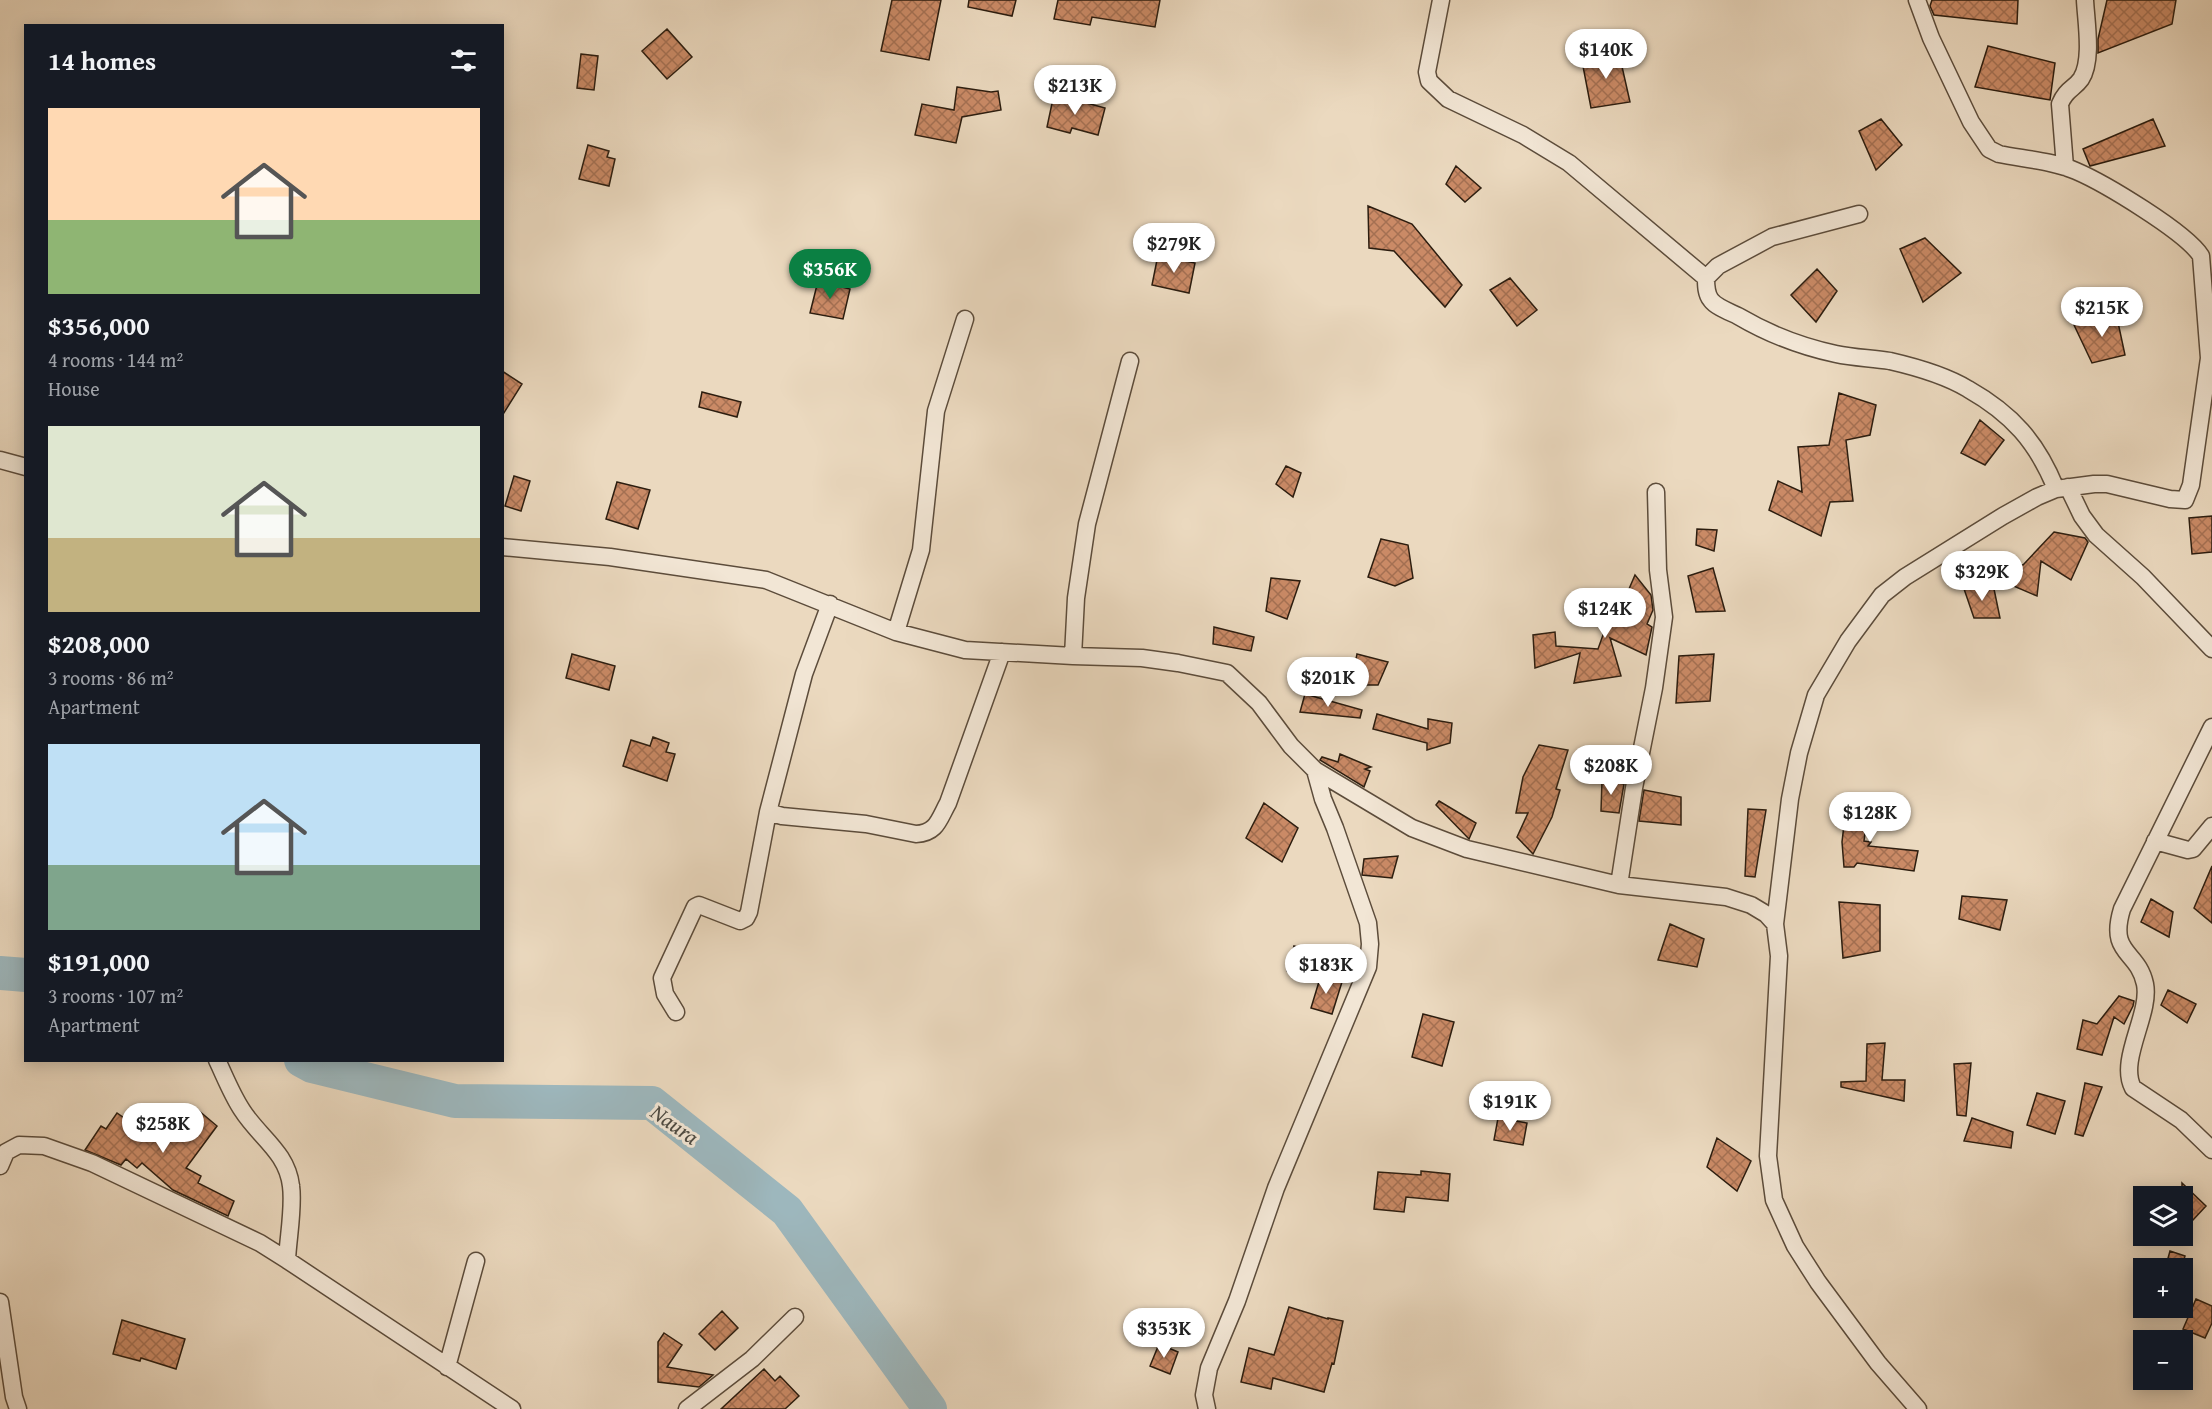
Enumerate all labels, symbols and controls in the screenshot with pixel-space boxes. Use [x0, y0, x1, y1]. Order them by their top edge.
pin: $140K [1564, 29, 1648, 80]
text: $140K [1579, 34, 1633, 63]
text: 14 homes [48, 41, 156, 80]
icon: filters [447, 44, 480, 77]
pin: $213K [1033, 65, 1117, 116]
text: $213K [1048, 70, 1102, 99]
icon: home [210, 147, 318, 255]
pin: $279K [1132, 223, 1216, 274]
text: $279K [1147, 228, 1201, 257]
pin: $356K [788, 249, 872, 300]
text: $356K [803, 254, 857, 283]
pin: $215K [2060, 287, 2144, 338]
text: $215K [2075, 292, 2129, 321]
text: $356,000 [48, 306, 150, 345]
text: 4 rooms · 144 m² [48, 345, 183, 374]
text: House [48, 374, 100, 403]
icon: home [210, 465, 318, 573]
pin: $329K [1940, 551, 2024, 602]
text: $329K [1955, 556, 2009, 585]
pin: $124K [1563, 588, 1647, 639]
text: $124K [1578, 593, 1632, 622]
text: $208,000 [48, 624, 150, 663]
pin: $201K [1286, 657, 1370, 708]
text: $201K [1301, 662, 1355, 691]
text: 3 rooms · 86 m² [48, 663, 174, 692]
text: Apartment [48, 692, 140, 721]
pin: $208K [1569, 745, 1653, 796]
text: $208K [1584, 750, 1638, 779]
icon: home [210, 783, 318, 891]
pin: $128K [1828, 792, 1912, 843]
text: $128K [1843, 797, 1897, 826]
text: $191,000 [48, 942, 150, 981]
pin: $183K [1284, 944, 1368, 995]
text: $183K [1299, 949, 1353, 978]
text: 3 rooms · 107 m² [48, 981, 183, 1010]
text: Apartment [48, 1010, 140, 1039]
pin: $191K [1468, 1081, 1552, 1132]
text: $191K [1483, 1086, 1537, 1115]
water label: Naura [644, 1095, 706, 1152]
pin: $258K [121, 1103, 205, 1154]
text: $258K [136, 1108, 190, 1137]
map controls [2133, 1186, 2193, 1390]
button: layers [2133, 1186, 2193, 1246]
button: + [2133, 1258, 2193, 1318]
pin: $353K [1122, 1308, 1206, 1359]
text: $353K [1137, 1313, 1191, 1342]
button: − [2133, 1330, 2193, 1390]

